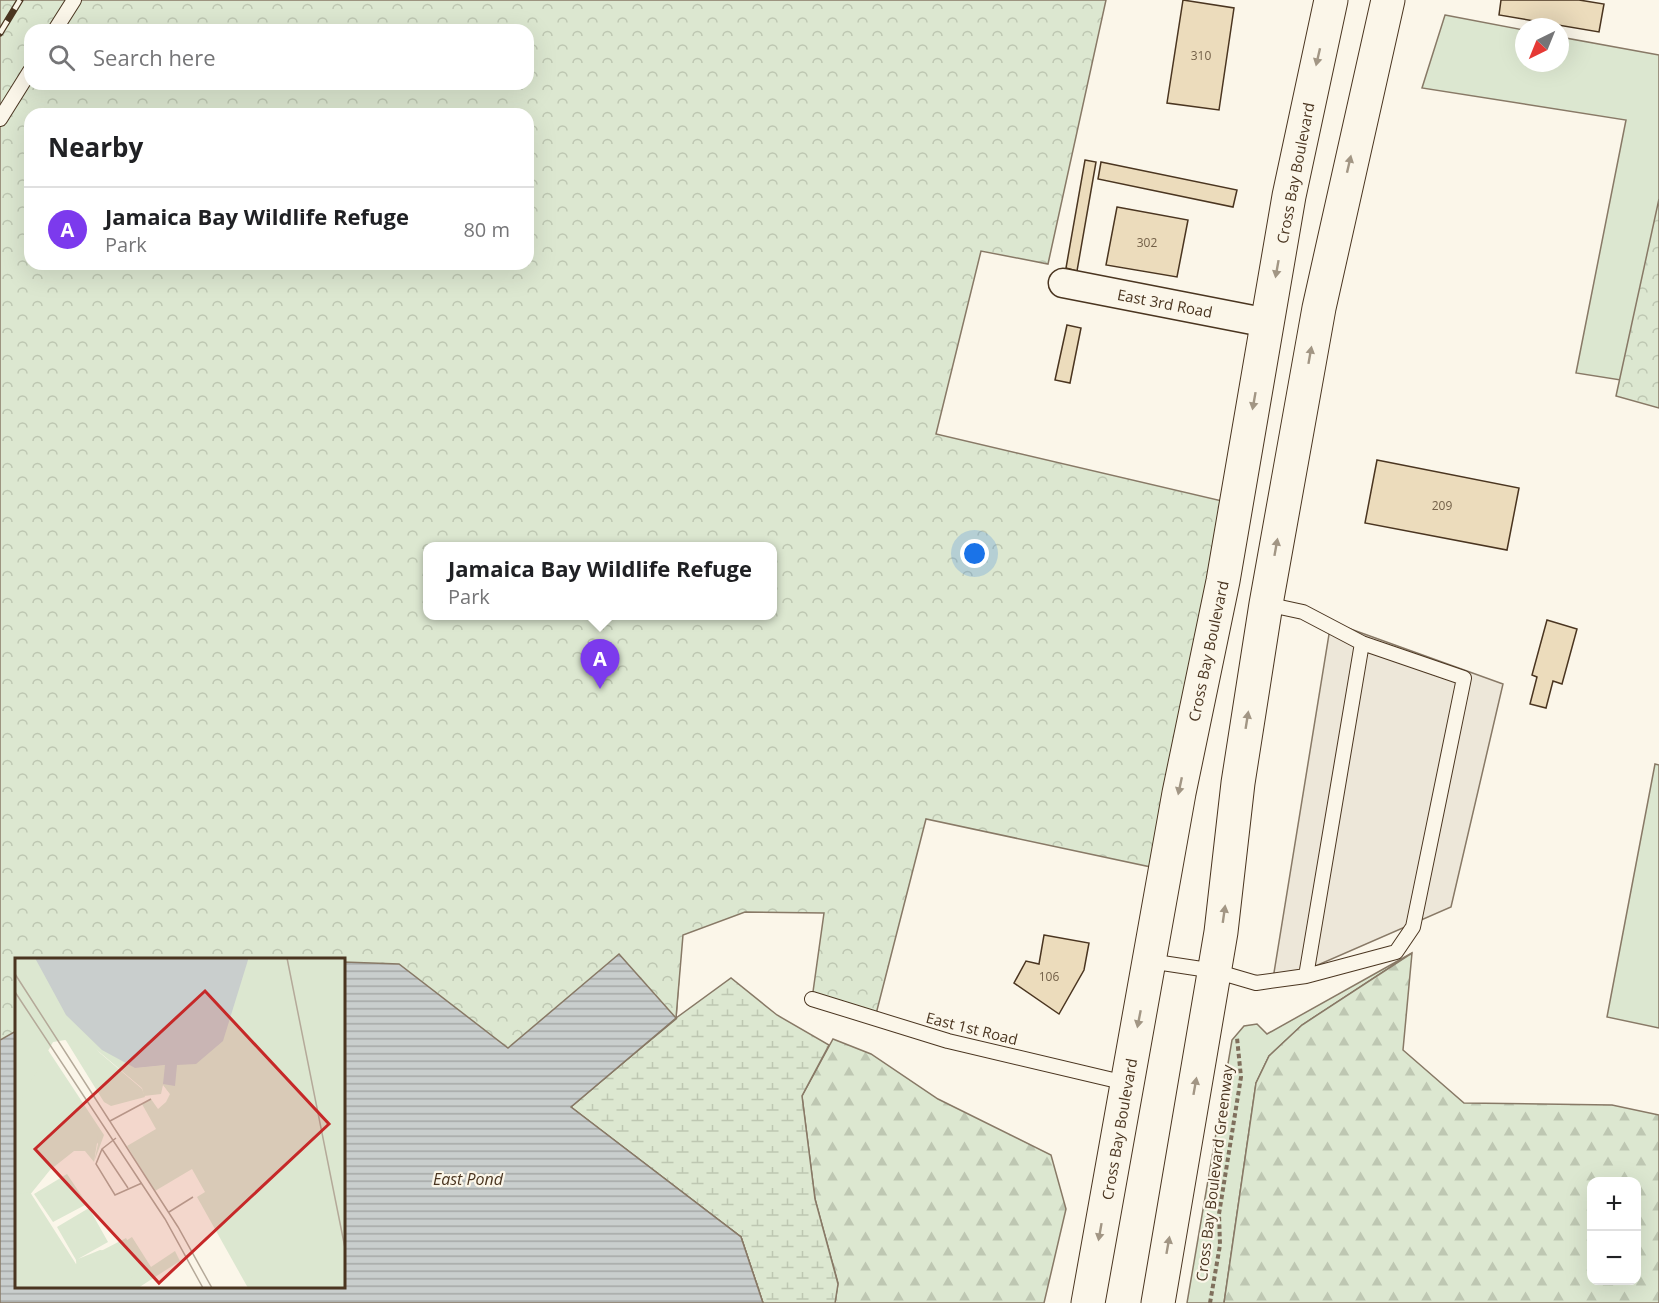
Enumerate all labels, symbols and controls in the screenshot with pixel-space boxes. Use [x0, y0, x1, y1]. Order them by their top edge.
north arrow [1515, 18, 1569, 72]
search box [24, 24, 534, 90]
icon: search [45, 41, 78, 74]
text: Search here [93, 42, 216, 72]
house number: 310 [1191, 47, 1211, 64]
one-way arrow [1313, 48, 1322, 67]
street label: Cross Bay Boulevard [1271, 101, 1319, 245]
text: Nearby [48, 129, 143, 165]
one-way arrow [1345, 154, 1354, 173]
text: Jamaica Bay Wildlife Refuge [105, 201, 409, 231]
text: A [61, 216, 74, 243]
text: 80 m [463, 216, 510, 243]
text: Park [105, 231, 147, 258]
house number: 302 [1137, 234, 1157, 251]
one-way arrow [1272, 260, 1281, 279]
street label: East 3rd Road [1116, 284, 1214, 322]
one-way arrow [1306, 345, 1315, 364]
one-way arrow [1249, 392, 1258, 411]
house number: 209 [1432, 497, 1452, 514]
one-way arrow [1272, 537, 1281, 556]
your location [960, 539, 989, 568]
popup [423, 542, 777, 620]
text: Jamaica Bay Wildlife Refuge [448, 553, 752, 583]
street label: Cross Bay Boulevard [1183, 579, 1233, 723]
text: Park [448, 583, 490, 610]
pin: A [580, 640, 620, 689]
one-way arrow [1243, 711, 1252, 730]
one-way arrow [1175, 776, 1184, 795]
one-way arrow [1219, 904, 1228, 923]
inset map [15, 958, 345, 1288]
house number: 106 [1039, 968, 1059, 985]
street label: East 1st Road [924, 1007, 1020, 1049]
one-way arrow [1134, 1010, 1143, 1029]
street label: Cross Bay Boulevard [1097, 1057, 1141, 1201]
street label: Cross Bay Boulevard Greenway [1191, 1063, 1237, 1282]
one-way arrow [1191, 1076, 1200, 1095]
water label: East Pond [433, 1168, 504, 1190]
map controls [1587, 1177, 1641, 1285]
button: + [1587, 1177, 1641, 1231]
one-way arrow [1096, 1222, 1105, 1241]
button: − [1587, 1231, 1641, 1285]
one-way arrow [1164, 1236, 1173, 1255]

